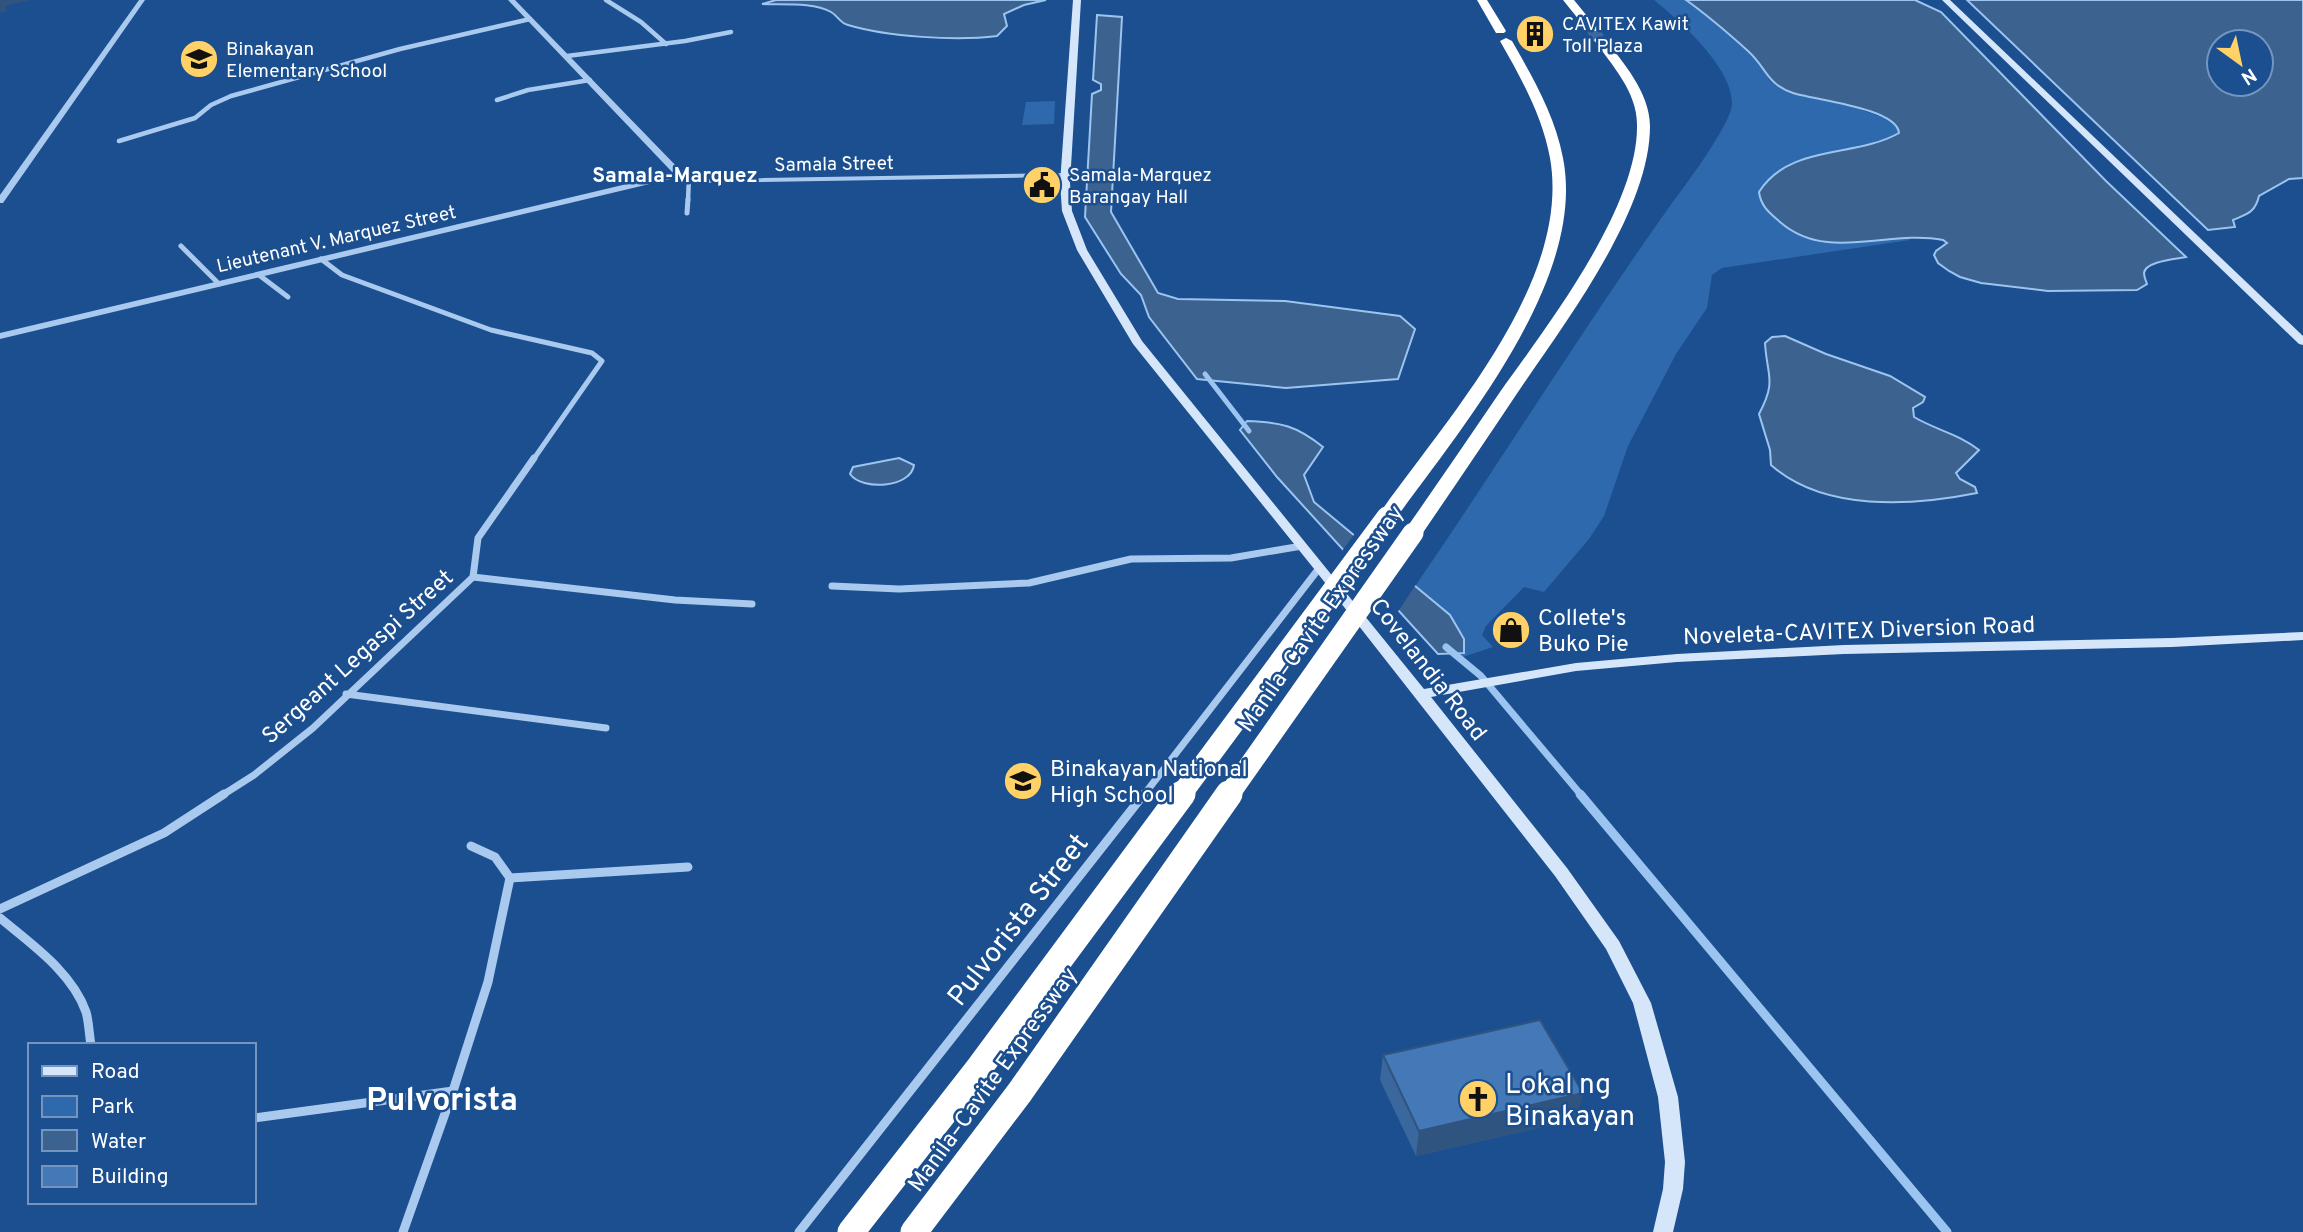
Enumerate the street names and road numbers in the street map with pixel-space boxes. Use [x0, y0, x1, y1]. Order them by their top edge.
street label: Samala Street [774, 152, 894, 178]
street label: Lieutenant V. Marquez Street [214, 201, 459, 279]
street label: Manila–Cavite Expressway [1233, 500, 1412, 739]
street label: Sergeant Legaspi Street [257, 564, 460, 752]
street label: Covelandia Road [1362, 593, 1492, 748]
street label: Noveleta-CAVITEX Diversion Road [1683, 612, 2036, 653]
street label: Pulvorista Street [941, 827, 1098, 1014]
street label: Manila–Cavite Expressway [903, 962, 1085, 1198]

